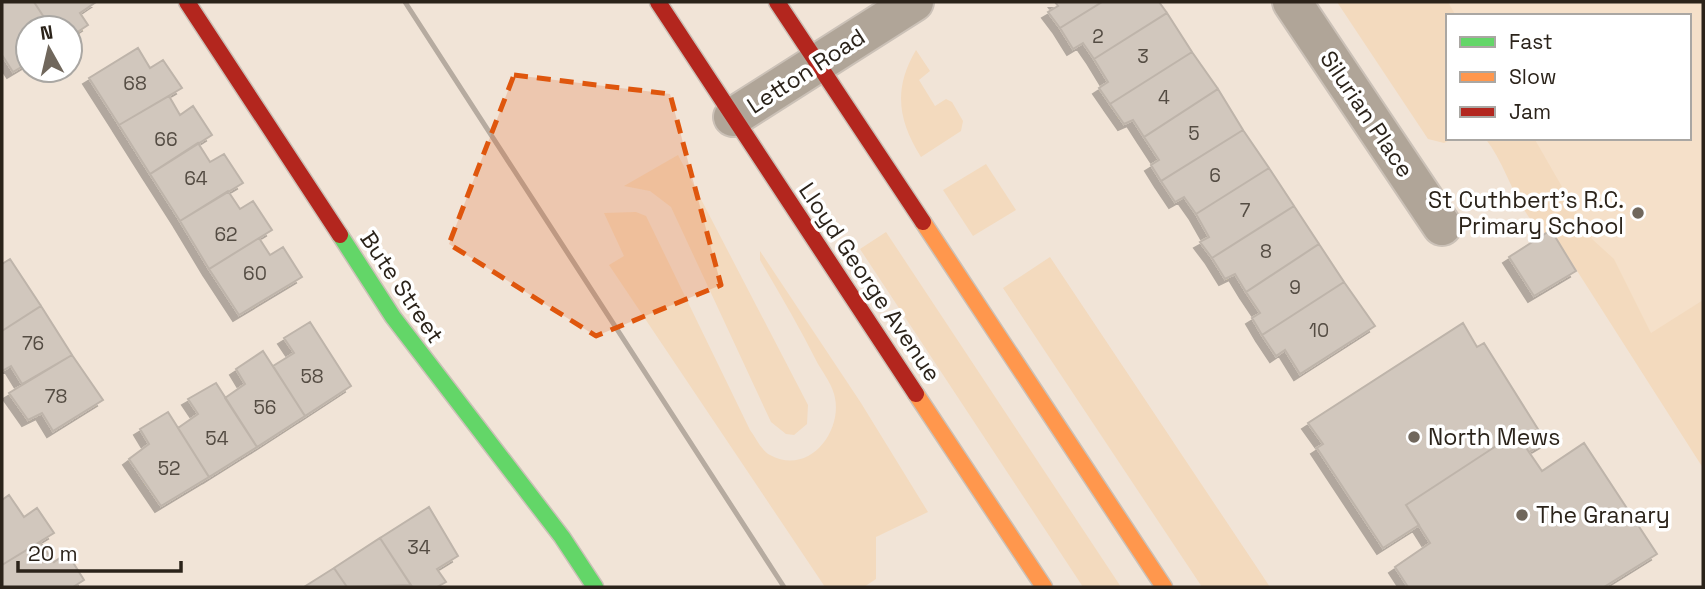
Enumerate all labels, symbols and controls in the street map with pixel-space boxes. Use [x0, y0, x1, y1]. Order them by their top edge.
north arrow [14, 14, 84, 84]
legend [1446, 14, 1691, 140]
text: N [39, 19, 55, 46]
street label: Letton Road [741, 22, 871, 120]
house number: 2 [1092, 24, 1104, 49]
text: Fast [1509, 28, 1553, 55]
house number: 3 [1137, 44, 1149, 69]
street label: Silurian Place [1314, 45, 1420, 183]
text: Slow [1509, 63, 1557, 90]
house number: 68 [123, 71, 147, 96]
house number: 4 [1158, 85, 1170, 110]
text: Jam [1509, 98, 1551, 125]
house number: 5 [1188, 121, 1200, 146]
house number: 66 [154, 127, 178, 152]
house number: 6 [1209, 163, 1221, 188]
house number: 64 [184, 166, 208, 191]
street label: Lloyd George Avenue [792, 177, 948, 387]
place label: St Cuthbert's R.C. Primary School [1428, 185, 1624, 241]
house number: 7 [1240, 198, 1251, 223]
marker: St Cuthbert's R.C. Primary School [1630, 205, 1646, 221]
house number: 62 [214, 222, 238, 247]
street label: Bute Street [353, 225, 451, 349]
house number: 8 [1260, 239, 1272, 264]
house number: 60 [243, 261, 267, 286]
house number: 9 [1289, 275, 1301, 300]
house number: 10 [1309, 318, 1329, 343]
house number: 76 [22, 331, 44, 356]
house number: 58 [300, 364, 324, 389]
house number: 78 [45, 384, 67, 409]
house number: 56 [253, 395, 277, 420]
place label: North Mews [1428, 422, 1560, 452]
house number: 54 [205, 426, 229, 451]
marker: North Mews [1406, 429, 1422, 445]
house number: 52 [158, 456, 180, 481]
place label: The Granary [1536, 500, 1670, 530]
marker: The Granary [1514, 507, 1530, 523]
scale bar [18, 530, 180, 574]
house number: 34 [407, 535, 431, 560]
text: 20 m [28, 540, 78, 567]

